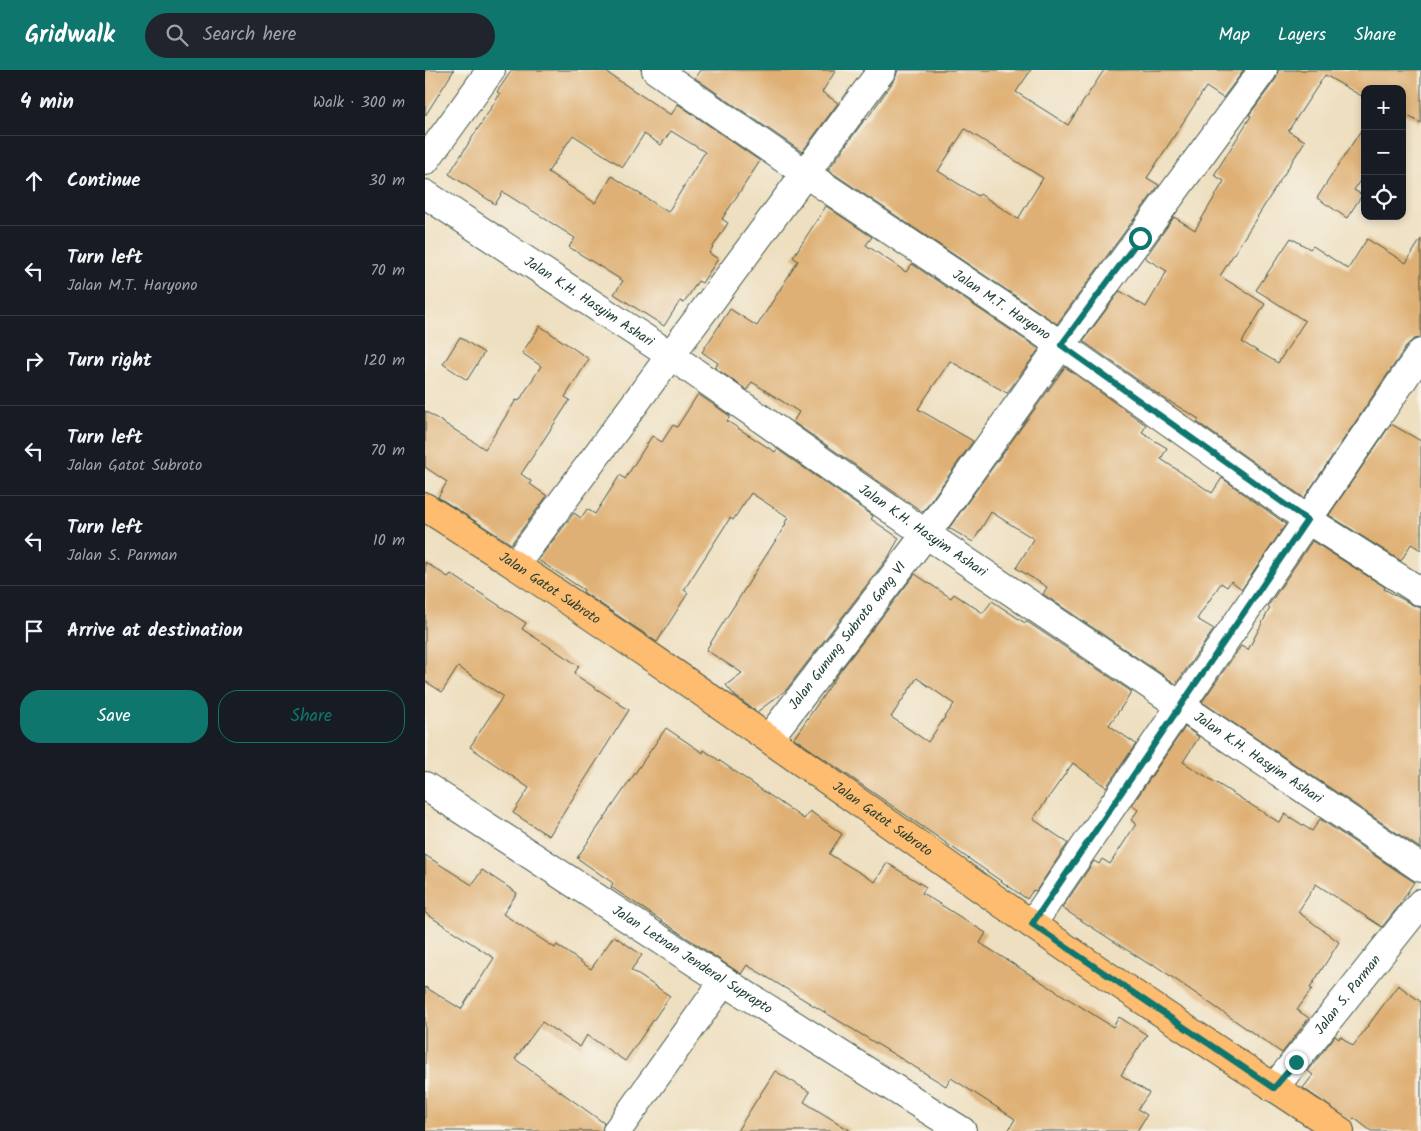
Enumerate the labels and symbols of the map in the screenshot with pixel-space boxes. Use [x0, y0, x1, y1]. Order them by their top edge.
route start [1129, 227, 1152, 250]
street label: Jalan K.H. Hasyim Ashari [519, 251, 659, 353]
street label: Jalan M.T. Haryono [948, 264, 1055, 346]
street label: Jalan K.H. Hasyim Ashari [854, 479, 992, 583]
street label: Jalan Gatot Subroto [494, 546, 605, 630]
street label: Jalan Gunung Subroto Gang VI [783, 557, 912, 715]
street label: Jalan K.H. Hasyim Ashari [1189, 707, 1327, 810]
street label: Jalan Gatot Subroto [828, 776, 937, 862]
street label: Jalan Letnan Jenderal Suprapto [608, 900, 777, 1020]
street label: Jalan S. Parman [1309, 950, 1387, 1040]
route end [1285, 1051, 1308, 1074]

